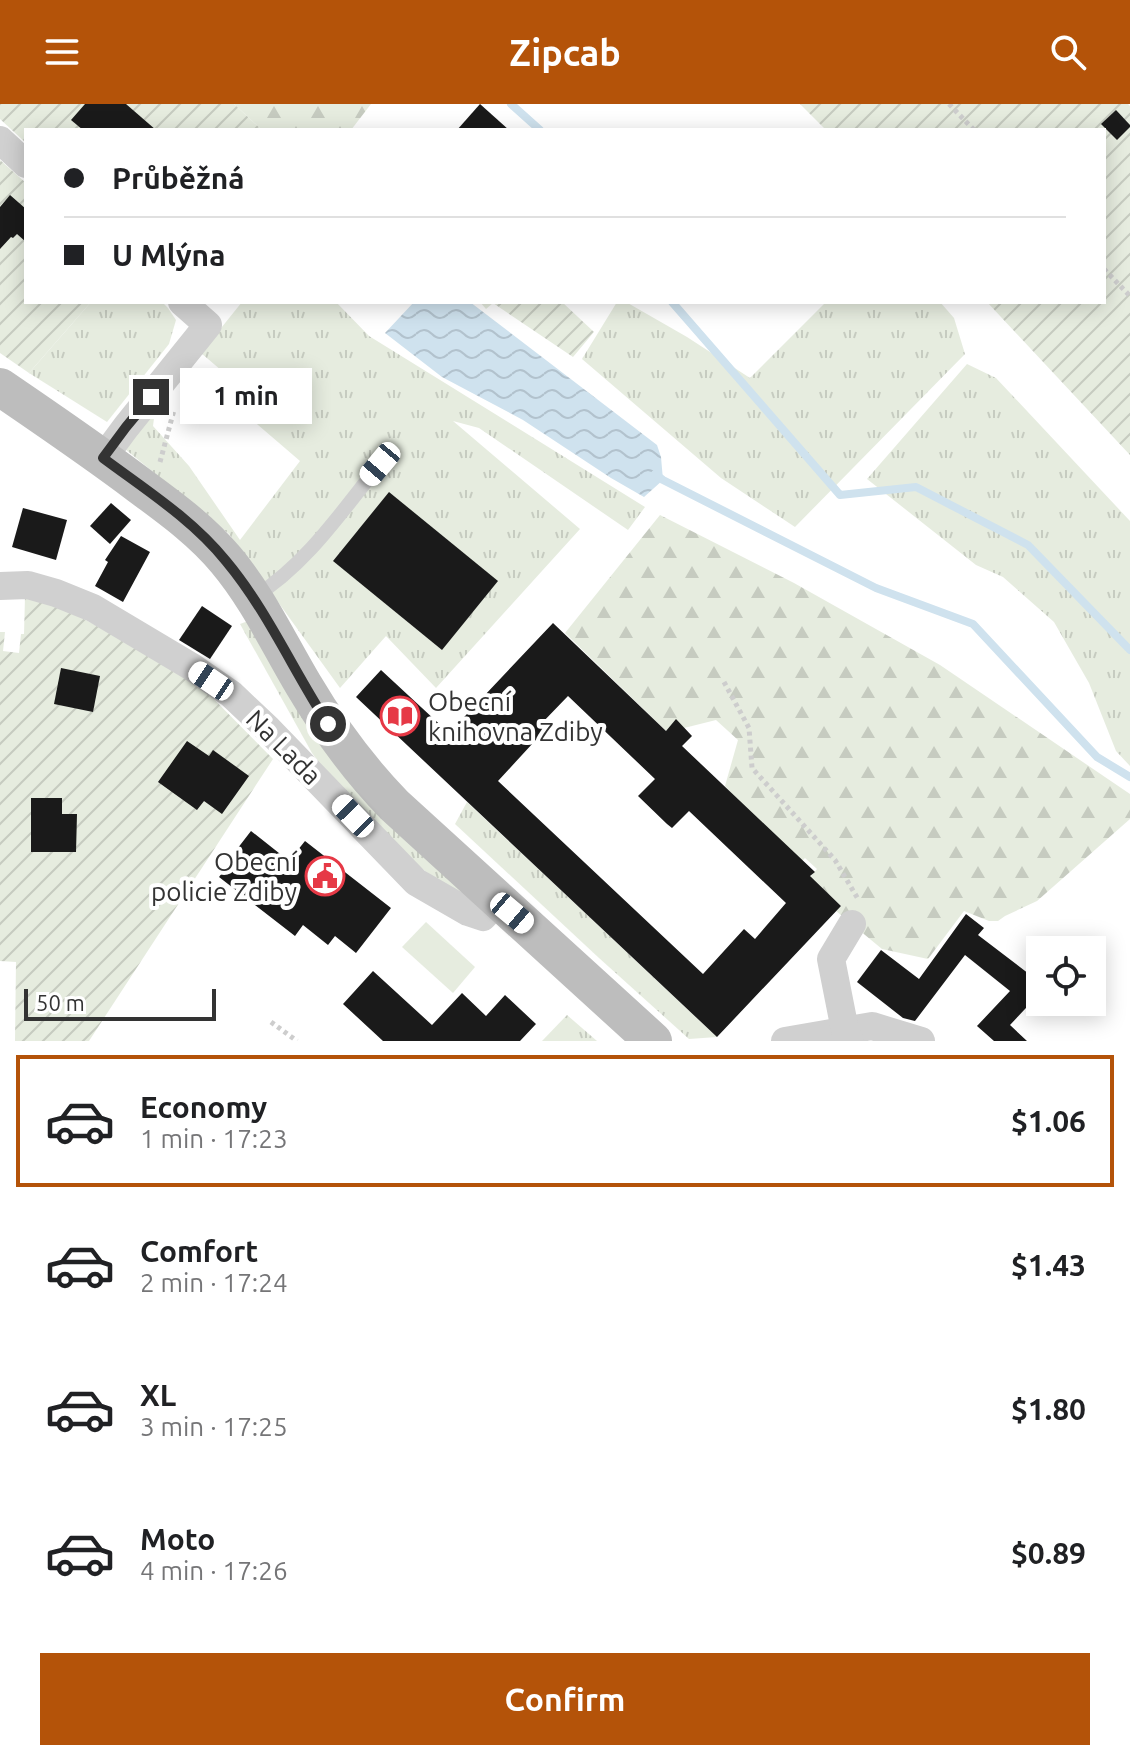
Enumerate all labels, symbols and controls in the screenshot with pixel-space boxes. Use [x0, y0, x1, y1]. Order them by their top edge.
icon: menu [40, 30, 84, 74]
icon: search [1046, 30, 1090, 74]
text: Zipcab [509, 32, 621, 73]
text: Průběžná [112, 161, 245, 195]
text: U Mlýna [112, 238, 225, 272]
callout: 1 min [179, 369, 311, 425]
route end [133, 379, 169, 415]
text: 1 min [213, 381, 279, 410]
car [355, 438, 405, 490]
car [184, 658, 238, 704]
place label: Obecní knihovna Zdiby [428, 687, 603, 746]
library icon: Obecní knihovna Zdiby [379, 695, 421, 737]
street label: Na Lada [241, 704, 327, 790]
route start [310, 706, 346, 742]
car [328, 790, 378, 842]
place label: Obecní policie Zdiby [151, 847, 298, 906]
public building icon: Obecní policie Zdiby [304, 855, 346, 897]
car [486, 888, 538, 938]
map controls [1026, 936, 1106, 1016]
button: locate [1026, 936, 1106, 1016]
scale bar [24, 985, 216, 1021]
text: 50 m [36, 990, 85, 1015]
icon: car [44, 1085, 116, 1157]
text: Economy [140, 1090, 267, 1124]
text: $1.06 [1011, 1104, 1086, 1138]
text: 1 min · 17:23 [140, 1124, 288, 1153]
icon: car [44, 1229, 116, 1301]
text: Comfort [140, 1234, 258, 1268]
text: $1.43 [1011, 1248, 1086, 1282]
text: 2 min · 17:24 [140, 1268, 288, 1297]
icon: car [44, 1373, 116, 1445]
text: XL [140, 1378, 176, 1412]
text: $1.80 [1011, 1392, 1086, 1426]
text: 3 min · 17:25 [140, 1412, 288, 1441]
icon: car [44, 1517, 116, 1589]
text: Moto [140, 1522, 215, 1556]
text: $0.89 [1011, 1536, 1086, 1570]
text: 4 min · 17:26 [140, 1556, 288, 1585]
button: Confirm [40, 1653, 1090, 1745]

